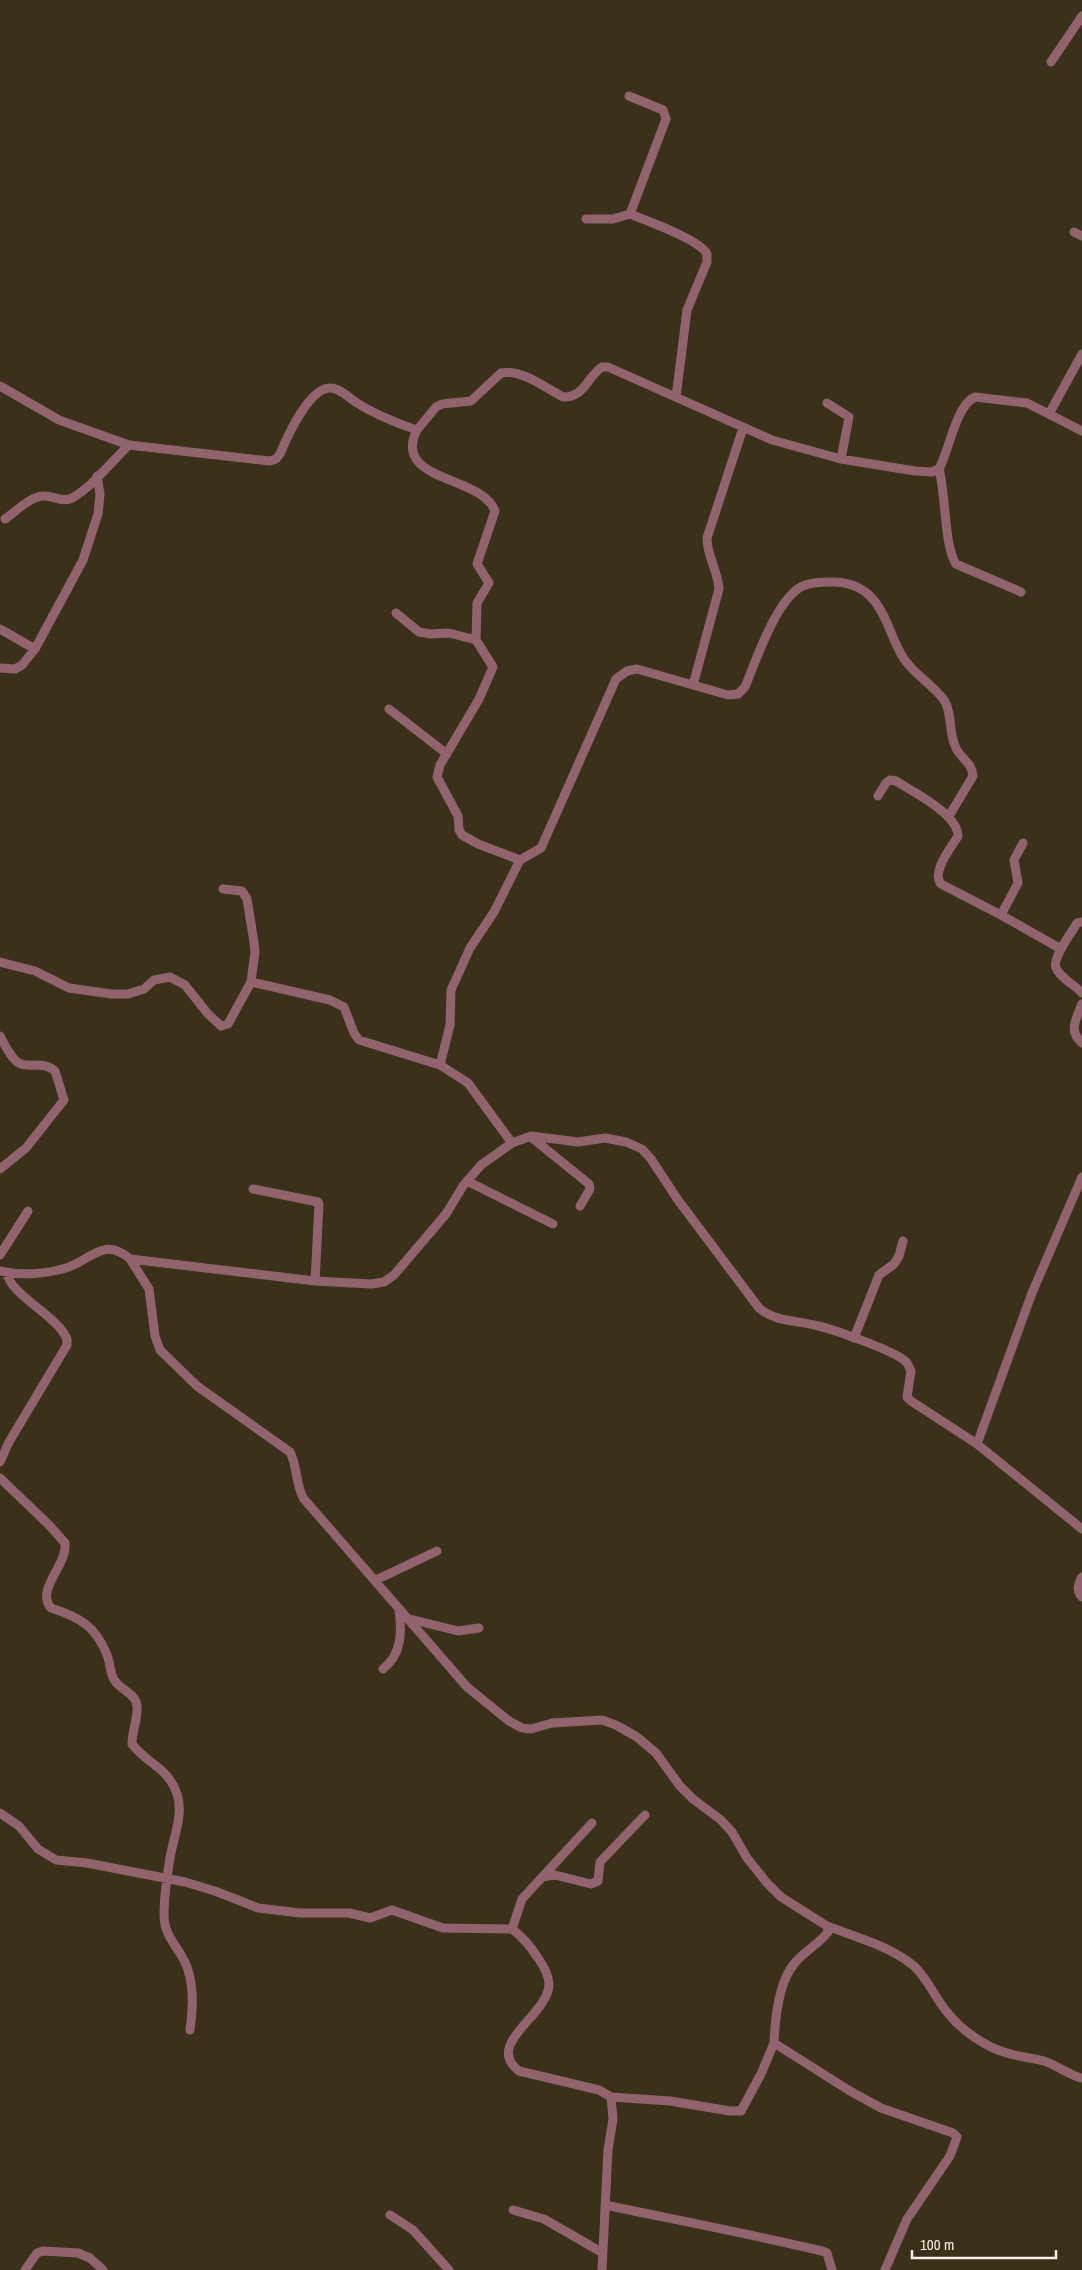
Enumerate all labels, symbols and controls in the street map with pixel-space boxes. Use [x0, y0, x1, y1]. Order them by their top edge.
scale bar [912, 2228, 1056, 2260]
text: 100 m [920, 2234, 954, 2255]

